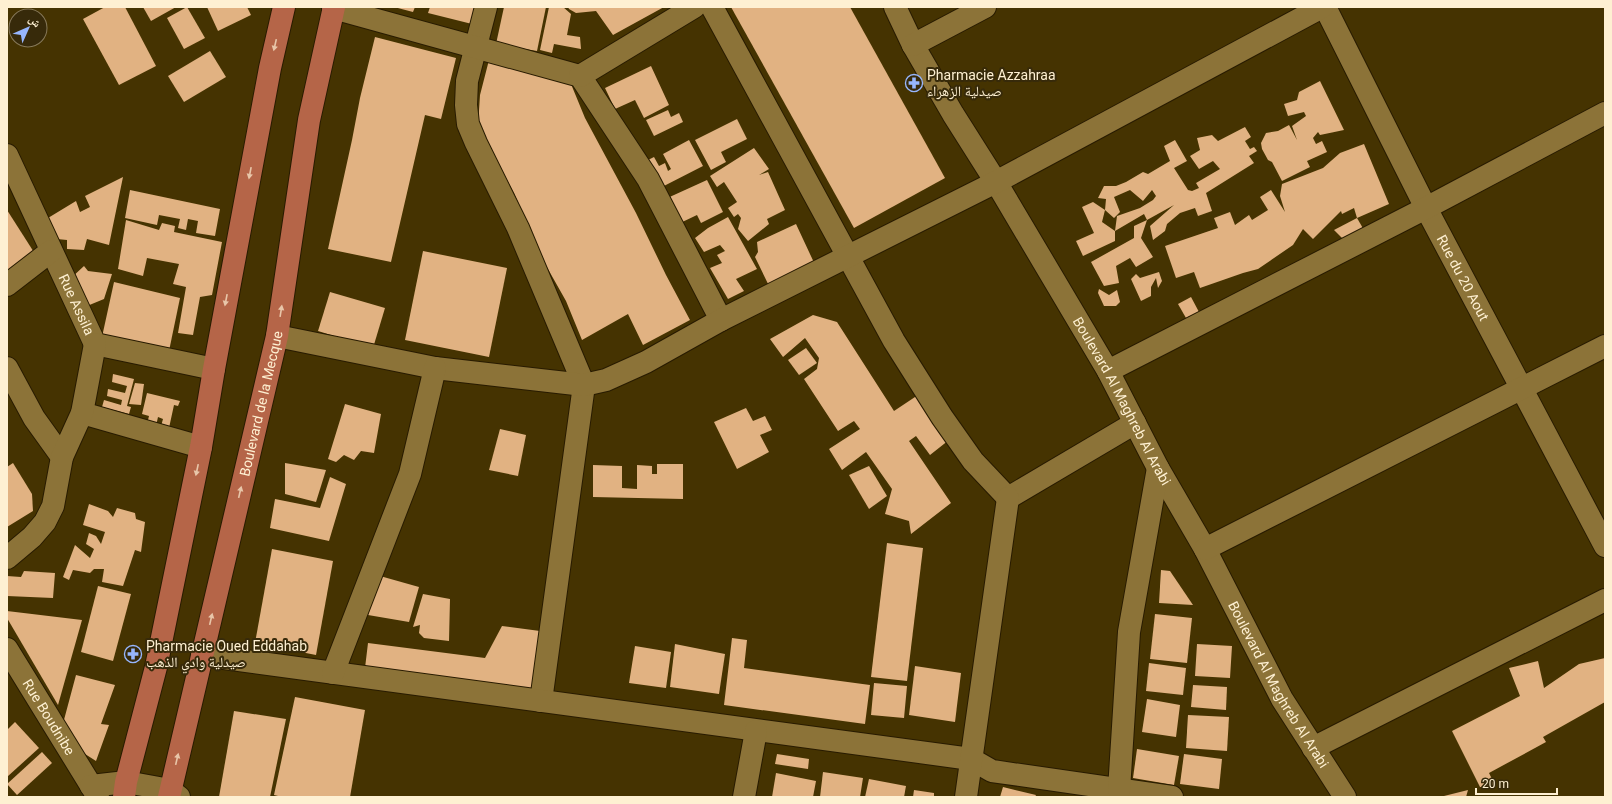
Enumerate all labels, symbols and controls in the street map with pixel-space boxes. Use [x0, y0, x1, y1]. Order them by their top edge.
north arrow [8, 8, 48, 48]
text: ش [25, 13, 44, 31]
one-way arrow [271, 39, 277, 51]
place label: Pharmacie Azzahraa صيدلية الزهراء [927, 67, 1056, 100]
pharmacy icon: Pharmacie Azzahraa صيدلية الزهراء [904, 73, 924, 93]
one-way arrow [247, 167, 253, 179]
street label: Rue du 20 Aout [1434, 232, 1492, 324]
street label: Rue Assila [56, 272, 98, 338]
one-way arrow [223, 294, 229, 307]
one-way arrow [278, 305, 284, 317]
street label: Boulevard Al Maghreb Al Arabi [1070, 314, 1174, 488]
street label: Boulevard de la Mecque [236, 330, 286, 478]
one-way arrow [193, 464, 199, 476]
one-way arrow [238, 486, 244, 498]
street label: Boulevard Al Maghreb Al Arabi [1225, 599, 1332, 771]
one-way arrow [208, 613, 214, 625]
place label: Pharmacie Oued Eddahab صيدلية وادي الذهب [146, 638, 307, 674]
pharmacy icon: Pharmacie Oued Eddahab صيدلية وادي الذهب [123, 644, 143, 664]
street label: Rue Boudnibe [20, 676, 78, 758]
one-way arrow [175, 753, 181, 765]
scale bar [1476, 770, 1557, 796]
text: 20 m [1482, 777, 1509, 791]

